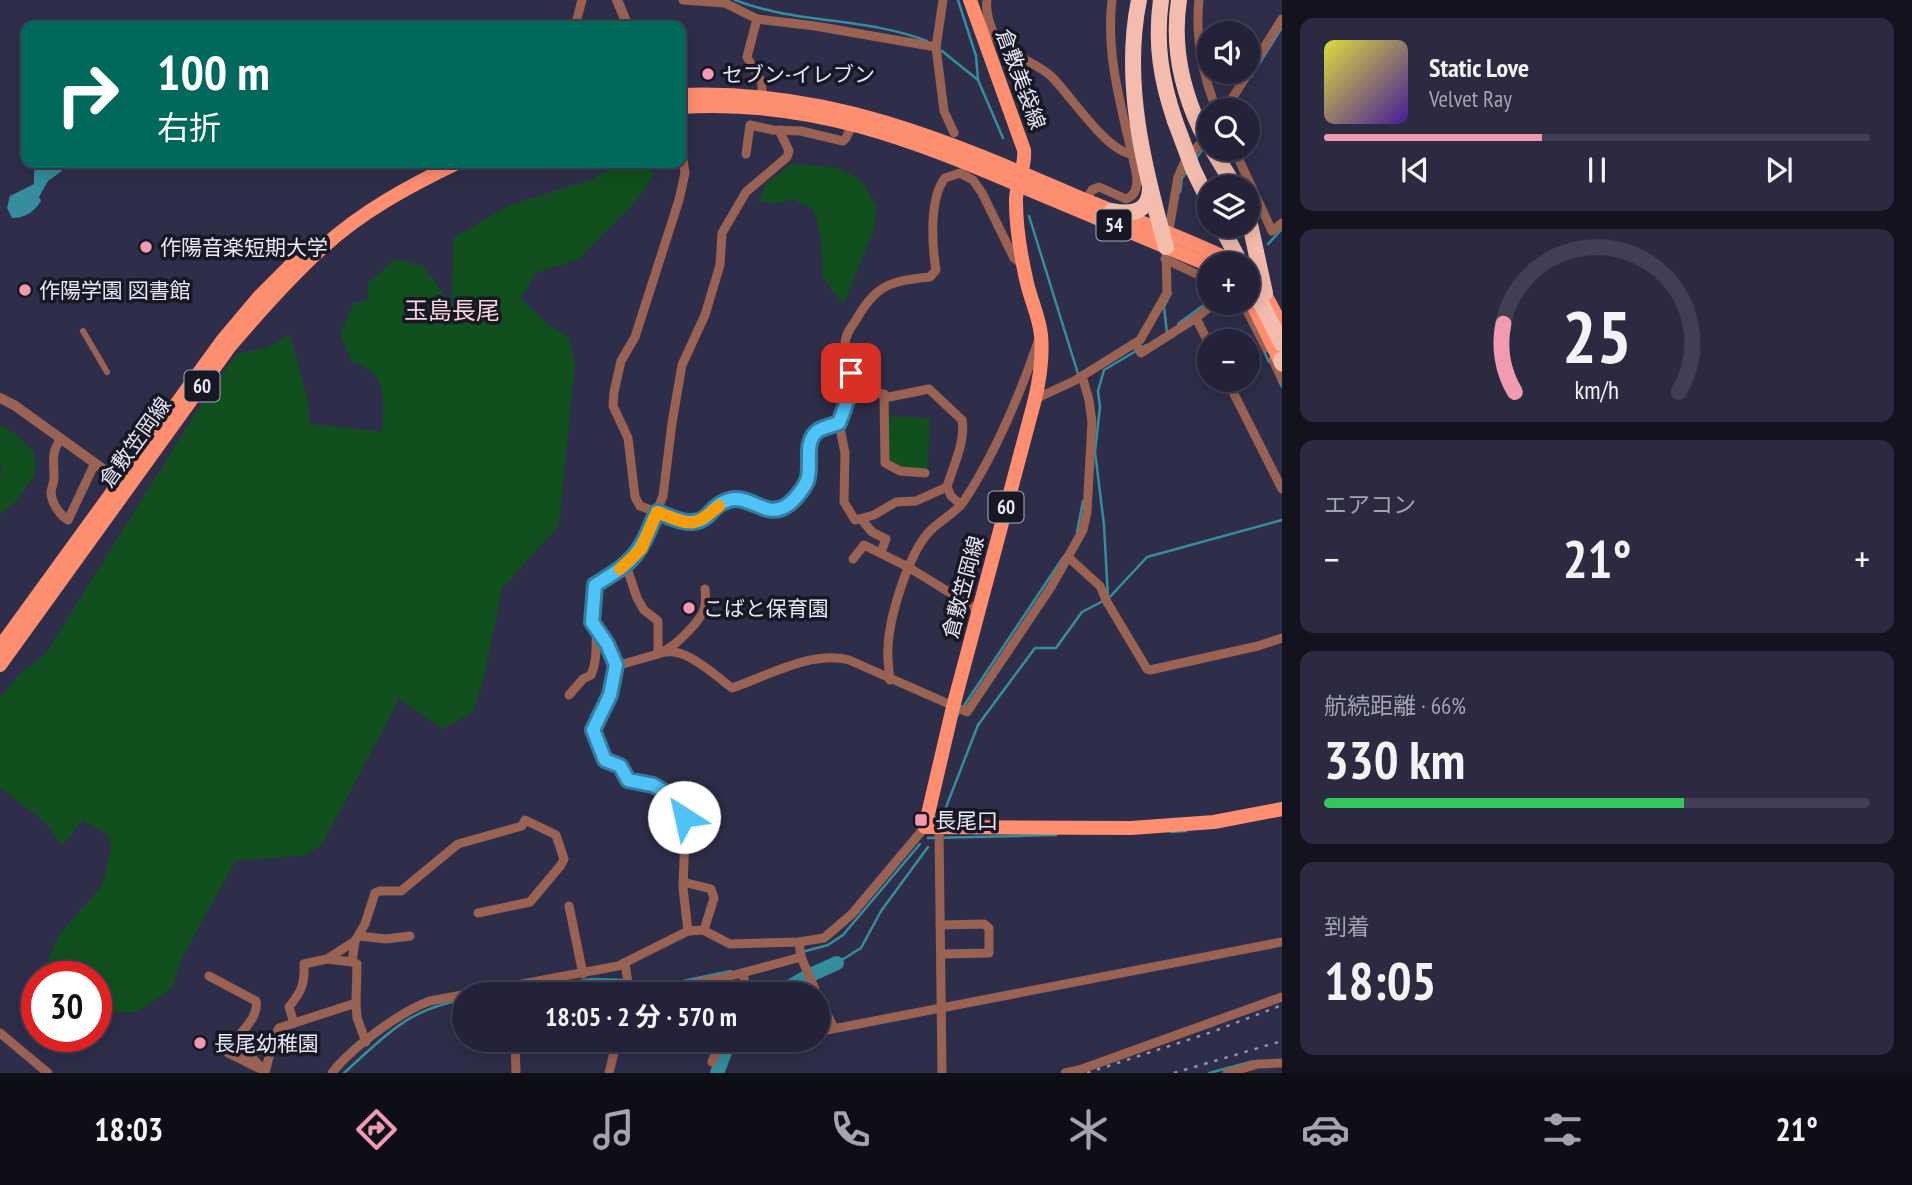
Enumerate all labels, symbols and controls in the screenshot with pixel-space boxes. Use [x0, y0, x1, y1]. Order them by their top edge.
map controls [1197, 21, 1260, 392]
button: sound [1197, 21, 1260, 84]
street label: 倉敷美袋線 [990, 25, 1052, 133]
text: 100 m [157, 40, 270, 104]
icon: right [42, 49, 133, 140]
text: Static Love [1429, 51, 1529, 84]
place label: セブン-イレブン [722, 61, 875, 88]
marker: セブン-イレブン [700, 66, 716, 82]
text: Velvet Ray [1429, 84, 1512, 113]
button: search [1197, 98, 1260, 161]
text: 右折 [157, 106, 221, 148]
icon: previous [1396, 151, 1434, 189]
icon: pause [1578, 151, 1616, 189]
icon: next [1760, 151, 1798, 189]
button: layers [1197, 175, 1260, 238]
road number: 54 [1096, 210, 1132, 241]
place label: 作陽音楽短期大学 [160, 234, 328, 261]
marker: 作陽音楽短期大学 [138, 239, 154, 255]
button: + [1197, 252, 1260, 315]
place label: 作陽学園 図書館 [39, 277, 190, 304]
marker: 作陽学園 図書館 [17, 282, 33, 298]
text: 25 [1562, 288, 1632, 382]
district label: 玉島長尾 [404, 295, 500, 326]
button: − [1197, 329, 1260, 392]
pin [821, 343, 881, 403]
icon: arrive [832, 354, 870, 392]
road number: 60 [184, 370, 220, 402]
text: km/h [1575, 373, 1619, 405]
street label: 倉敷笠岡線 [93, 392, 177, 492]
text: エアコン [1324, 490, 1416, 519]
road number: 60 [988, 492, 1024, 522]
text: 21° [1563, 525, 1631, 592]
street label: 倉敷笠岡線 [936, 533, 990, 641]
text: − [1324, 534, 1340, 583]
text: + [1854, 534, 1870, 583]
place label: こばと保育園 [703, 595, 829, 622]
marker: こばと保育園 [681, 600, 697, 616]
text: 航続距離 · 66% [1324, 691, 1466, 720]
text: 330 km [1324, 726, 1465, 793]
position arrow [647, 780, 721, 854]
place label: 長尾口 [935, 807, 998, 834]
marker: 長尾口 [913, 812, 929, 828]
text: 到着 [1324, 912, 1370, 941]
text: 18:05 [1324, 947, 1436, 1014]
speed limit sign: 30 [21, 961, 112, 1052]
text: 18:05 · 2 分 · 570 m [545, 1000, 737, 1033]
place label: 長尾幼稚園 [214, 1030, 319, 1057]
marker: 長尾幼稚園 [192, 1035, 208, 1051]
icon: directions [352, 1105, 401, 1154]
icon: music [589, 1105, 638, 1154]
icon: phone [826, 1105, 875, 1154]
icon: climate [1064, 1105, 1113, 1154]
icon: car [1301, 1105, 1350, 1154]
icon: filters [1538, 1105, 1587, 1154]
text: 18:03 [94, 1108, 163, 1150]
text: 21° [1776, 1108, 1818, 1150]

